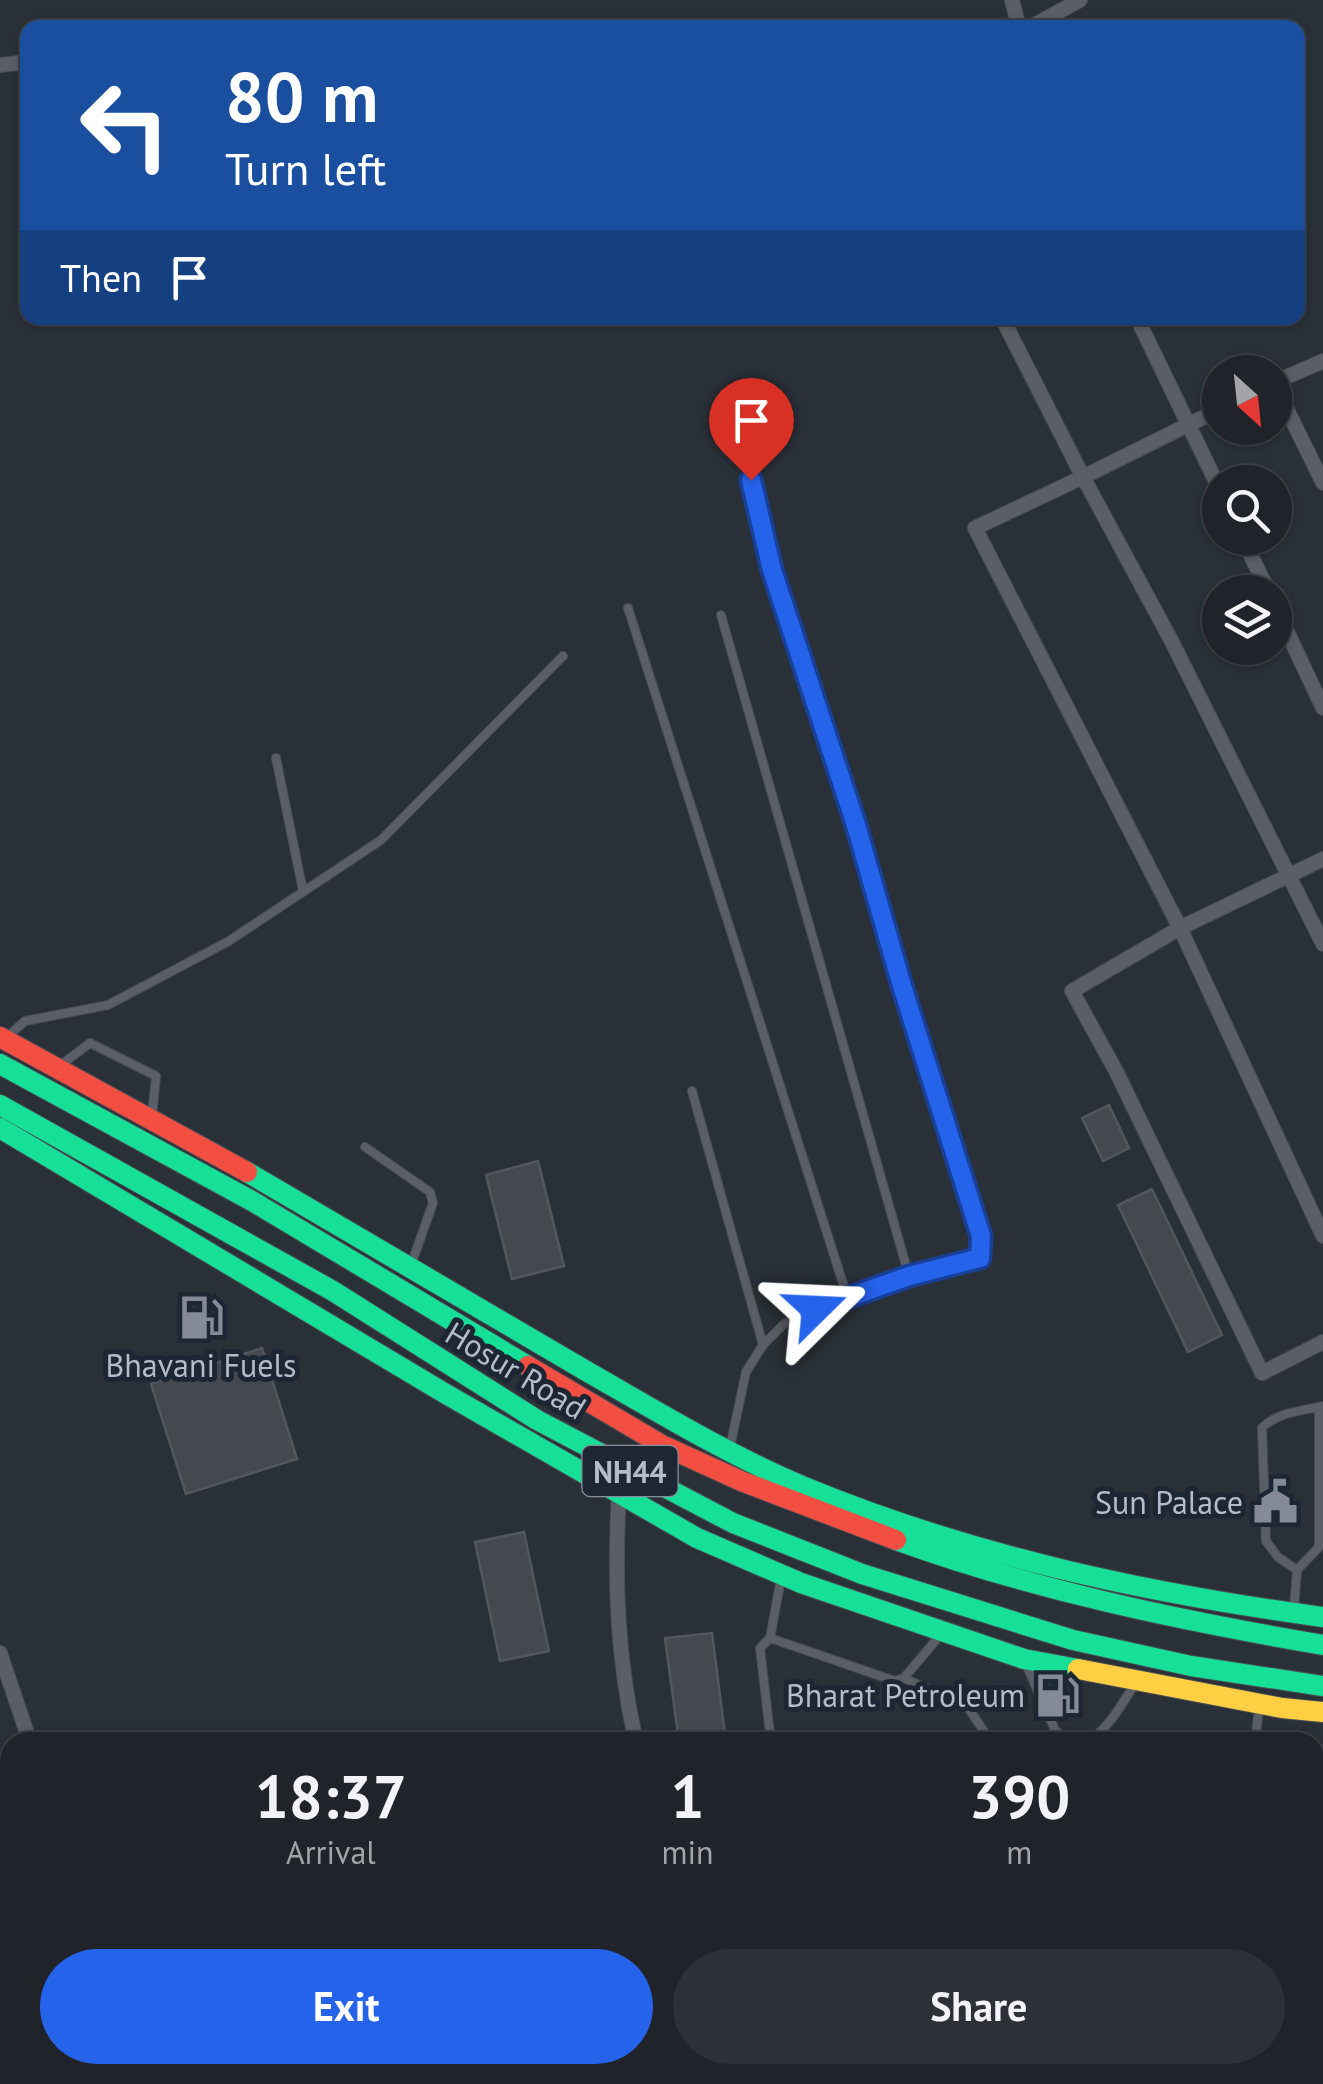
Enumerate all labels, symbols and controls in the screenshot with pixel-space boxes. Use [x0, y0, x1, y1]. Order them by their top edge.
text: 80 m [225, 51, 378, 141]
icon: left [60, 60, 190, 190]
text: Turn left [225, 139, 386, 197]
icon: arrive [162, 250, 217, 305]
text: Then [60, 253, 142, 302]
north arrow [1202, 355, 1292, 445]
map controls [1202, 355, 1292, 665]
pin [709, 378, 794, 481]
icon: arrive [724, 393, 779, 448]
button: search [1202, 465, 1292, 555]
button: layers [1202, 575, 1292, 665]
position arrow [764, 1257, 868, 1361]
fuel station icon: Bhavani Fuels [177, 1293, 225, 1341]
street label: Hosur Road [438, 1312, 594, 1428]
place label: Bhavani Fuels [106, 1344, 296, 1386]
road number: NH44 [582, 1446, 678, 1496]
public building icon: Sun Palace [1252, 1478, 1300, 1526]
place label: Sun Palace [1095, 1481, 1243, 1523]
fuel station icon: Bharat Petroleum [1034, 1671, 1082, 1719]
place label: Bharat Petroleum [786, 1674, 1025, 1716]
text: 18:37 [255, 1757, 407, 1835]
text: 1 [671, 1757, 705, 1835]
text: 390 [968, 1757, 1070, 1835]
text: Arrival [286, 1831, 376, 1873]
text: min [662, 1831, 714, 1873]
text: m [1006, 1831, 1032, 1873]
button: Exit [40, 1949, 653, 2064]
button: Share [673, 1949, 1285, 2064]

